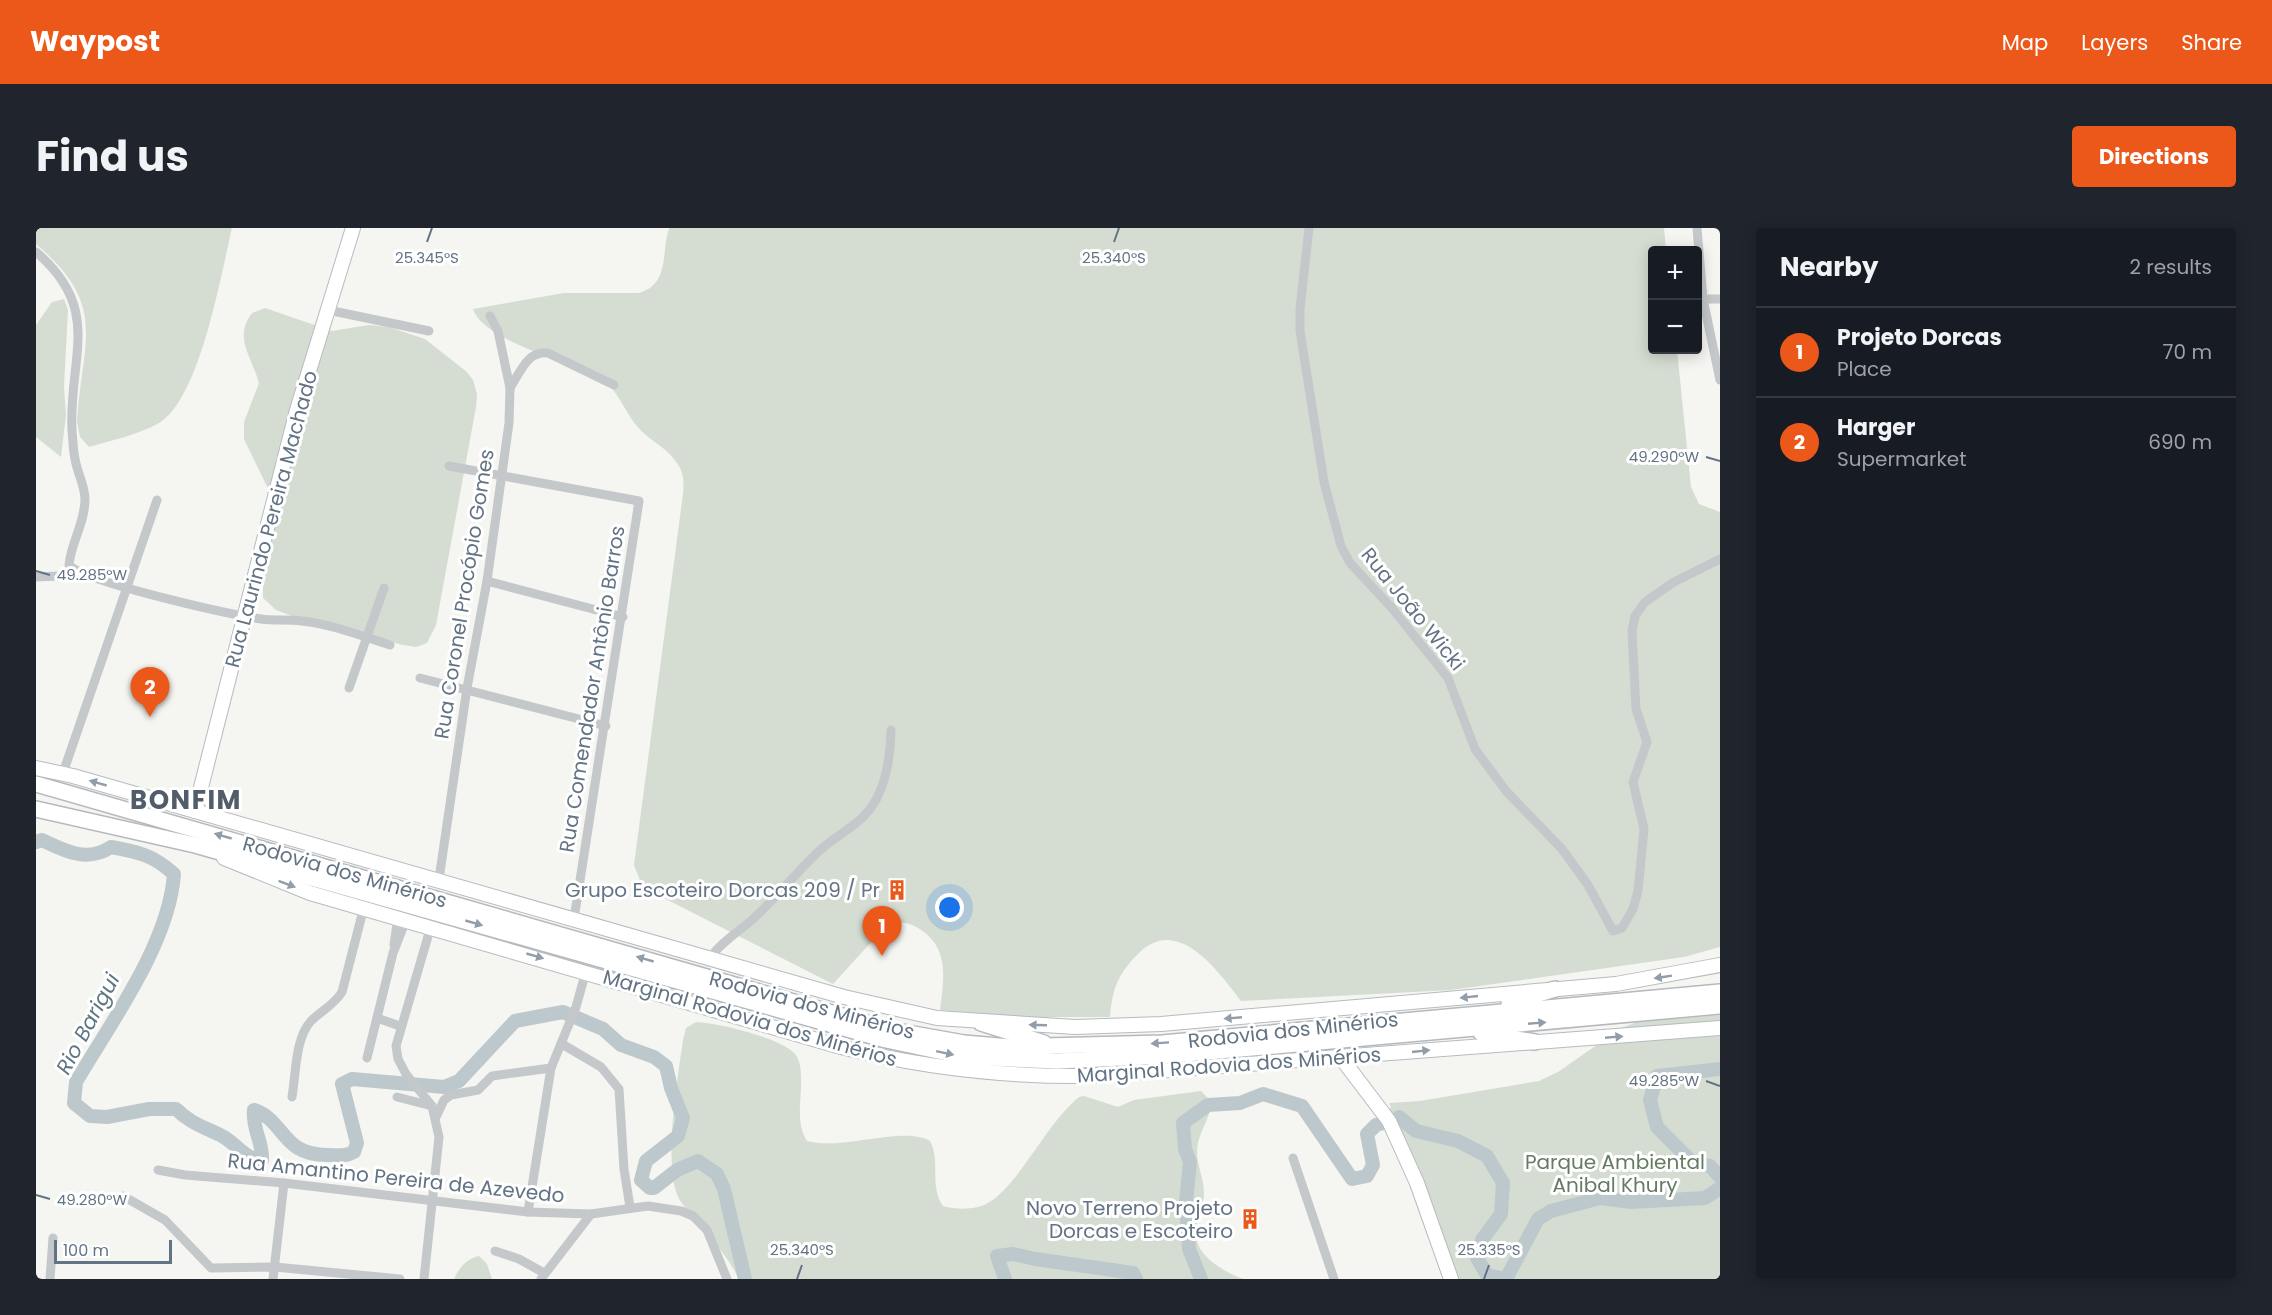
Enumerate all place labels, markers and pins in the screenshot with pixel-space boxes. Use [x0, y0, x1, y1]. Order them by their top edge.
pin: 2 [130, 668, 170, 717]
place label: Grupo Escoteiro Dorcas 209 / Pr [565, 876, 880, 904]
building icon: Grupo Escoteiro Dorcas 209 / Pr [885, 878, 909, 902]
pin: 1 [862, 906, 902, 956]
place label: Novo Terreno Projeto Dorcas e Escoteiro [1026, 1194, 1233, 1245]
building icon: Novo Terreno Projeto Dorcas e Escoteiro [1238, 1207, 1262, 1231]

